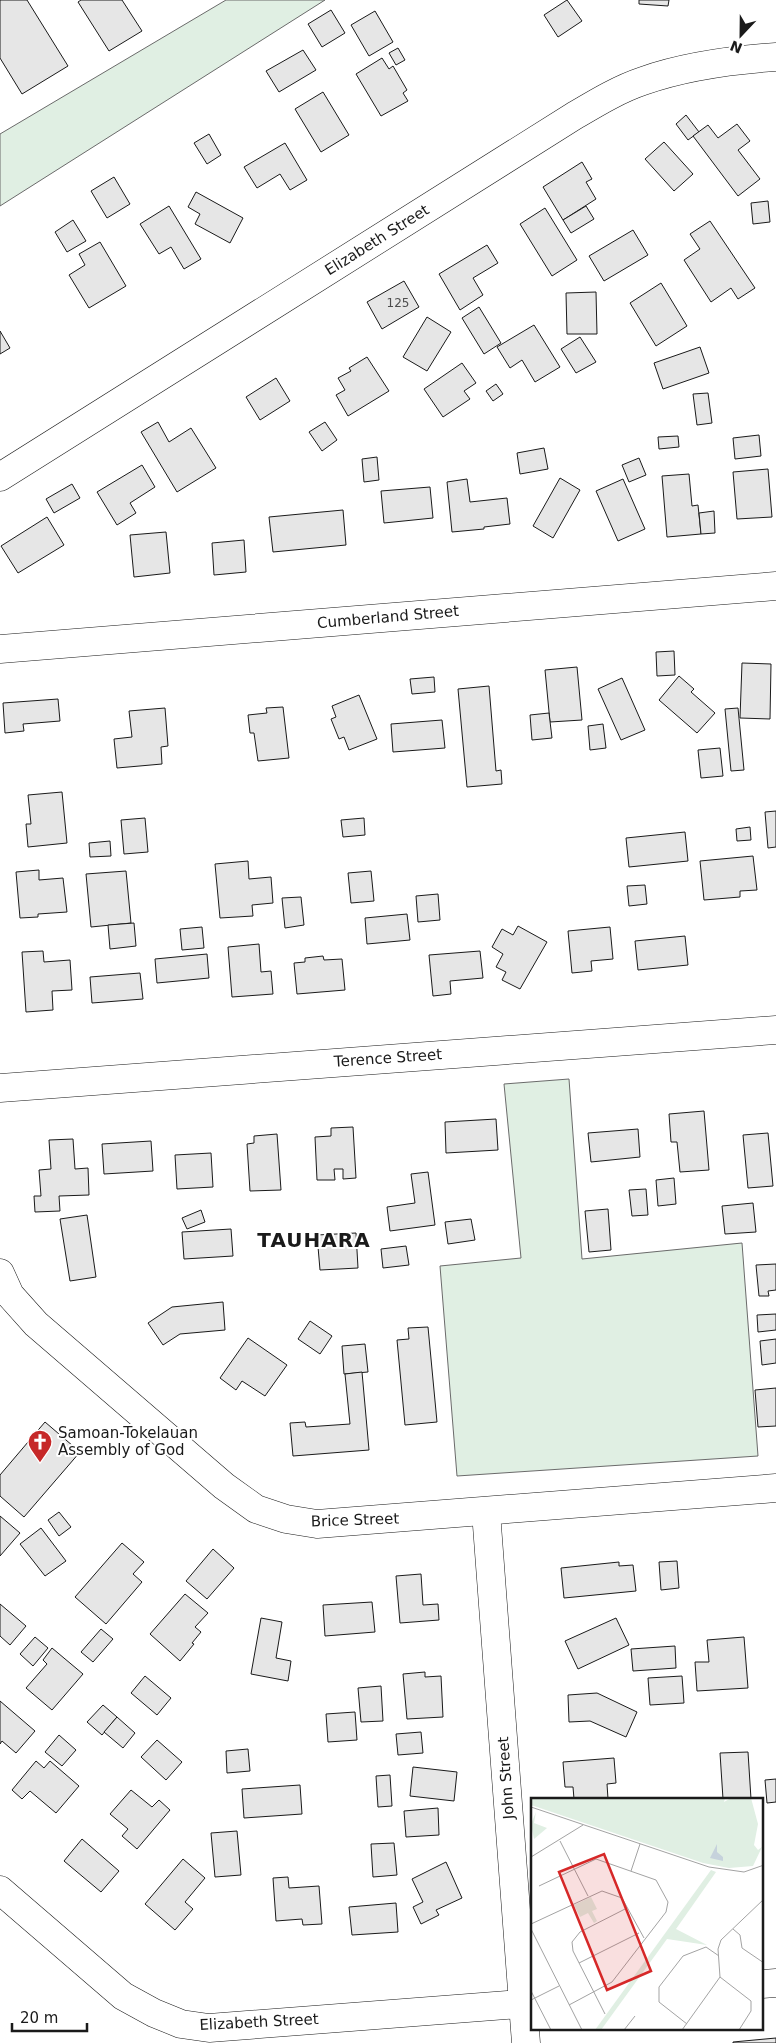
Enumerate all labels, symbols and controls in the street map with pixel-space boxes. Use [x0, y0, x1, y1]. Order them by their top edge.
north arrow [716, 10, 766, 60]
text: N [728, 37, 745, 57]
street label: Elizabeth Street [322, 201, 432, 279]
house number: 125 [387, 296, 409, 310]
street label: Cumberland Street [316, 602, 460, 632]
street label: Terence Street [332, 1045, 443, 1071]
district label: TAUHARA [257, 1228, 371, 1252]
place label: Samoan-Tokelauan Assembly of God [58, 1424, 198, 1459]
church icon: Samoan-Tokelauan Assembly of God [27, 1429, 53, 1463]
street label: Brice Street [310, 1509, 400, 1531]
street label: John Street [494, 1736, 518, 1821]
inset map [531, 1798, 764, 2030]
scale bar [12, 2000, 88, 2032]
text: 20 m [20, 2009, 58, 2027]
street label: Elizabeth Street [199, 2010, 319, 2034]

